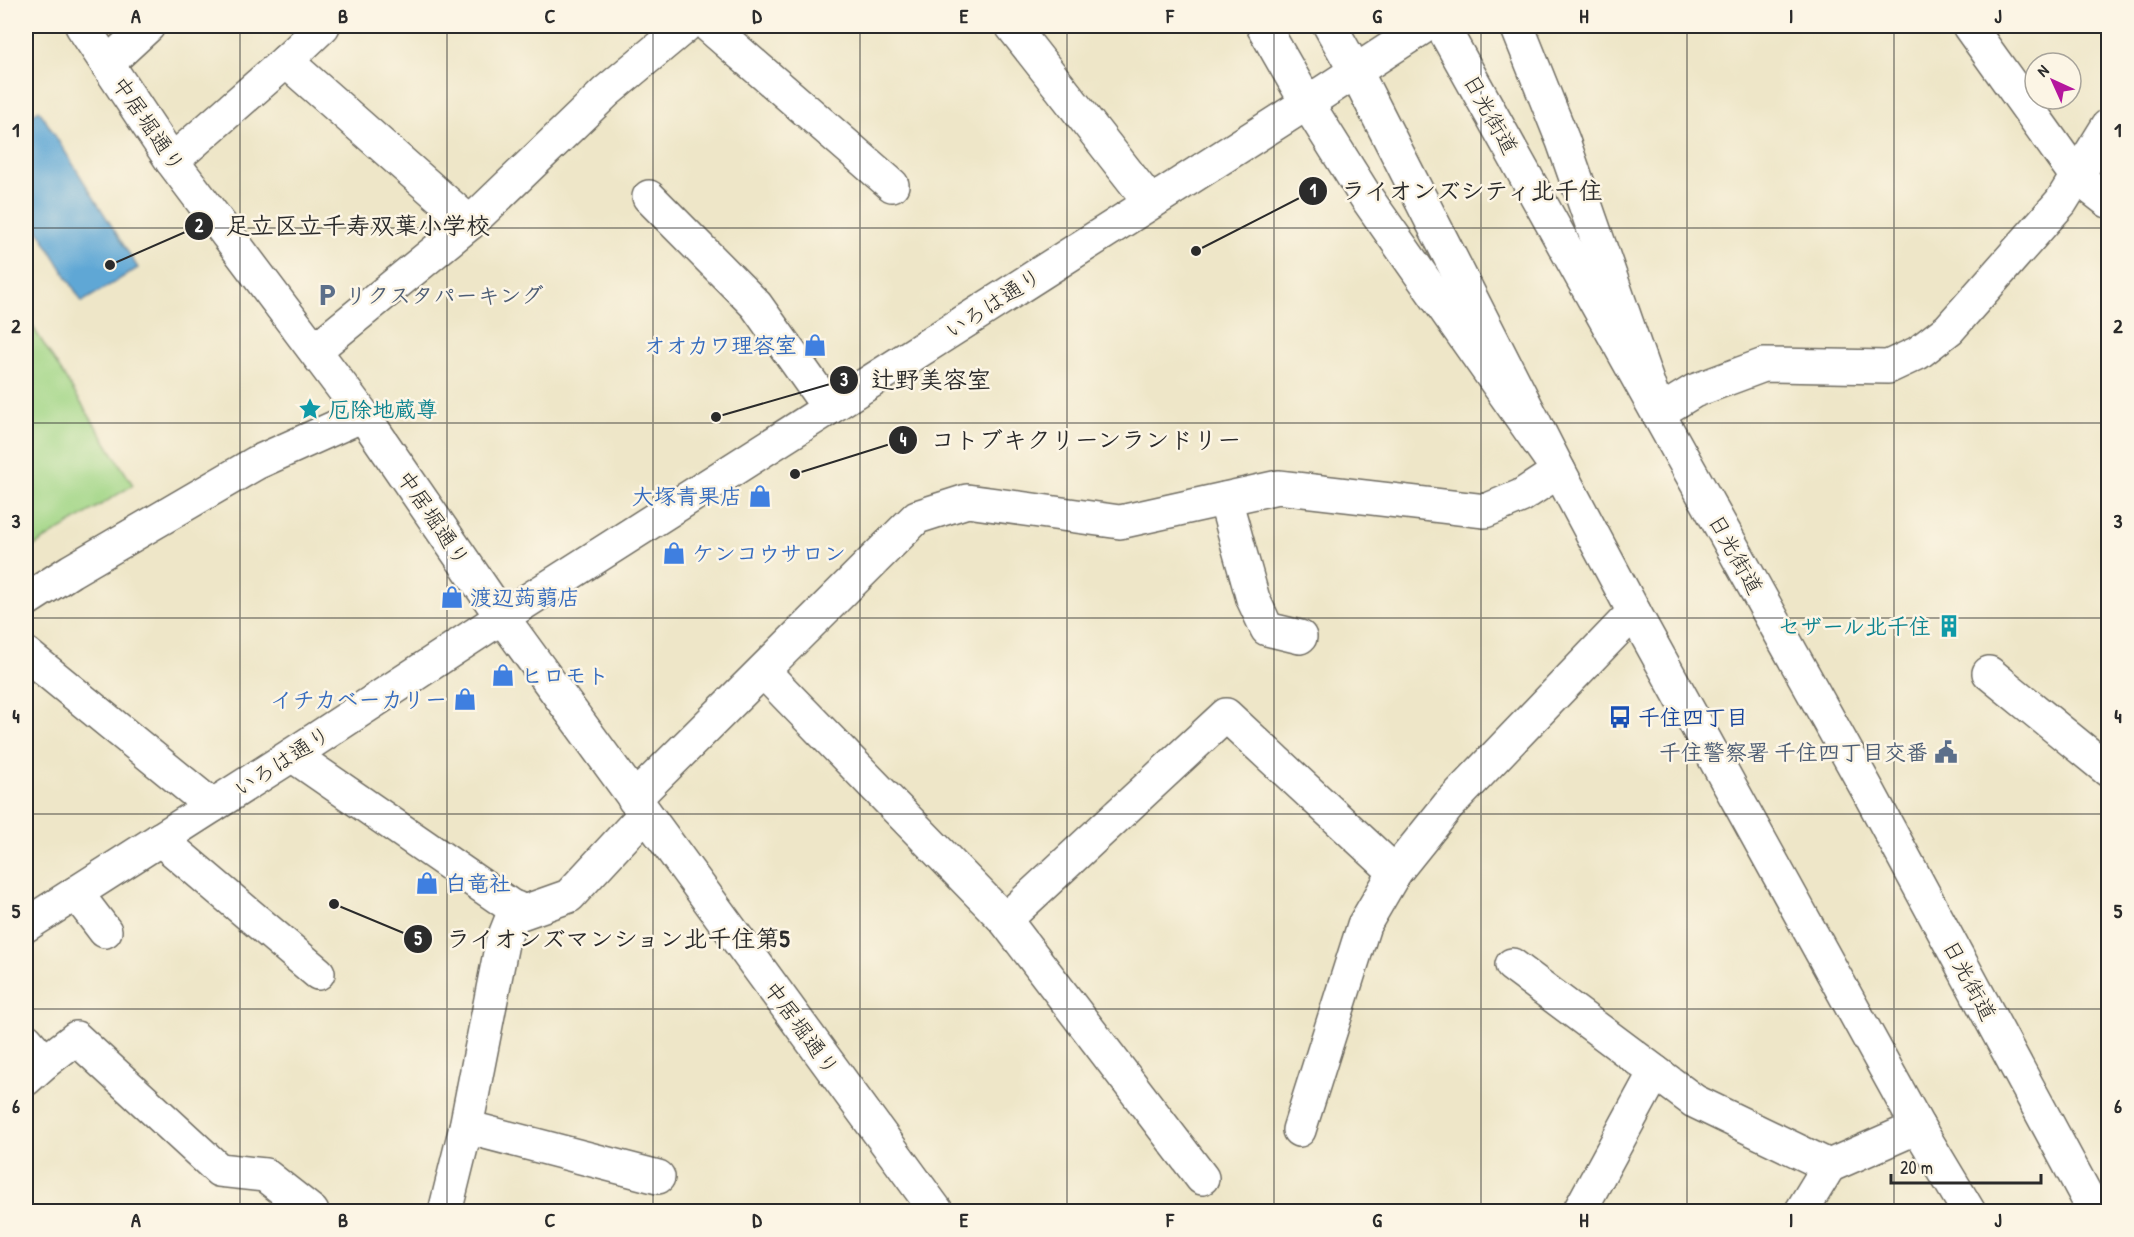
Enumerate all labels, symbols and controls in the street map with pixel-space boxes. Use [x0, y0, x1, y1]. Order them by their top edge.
text: A [131, 2, 141, 29]
text: B [338, 2, 348, 29]
text: C [545, 2, 556, 29]
text: D [752, 2, 762, 29]
text: E [960, 2, 969, 29]
text: F [1165, 2, 1175, 29]
text: G [1372, 2, 1382, 29]
text: H [1579, 2, 1589, 29]
text: I [1789, 2, 1793, 29]
text: J [1994, 2, 2002, 29]
north arrow [2023, 51, 2083, 111]
text: N [2032, 59, 2054, 81]
street label: 日光街道 [1457, 68, 1525, 160]
street label: 中居堀通り [106, 70, 192, 178]
text: 1 [12, 116, 20, 143]
text: 1 [2114, 116, 2122, 143]
callout: ライオンズシティ北千住 [1298, 170, 1616, 212]
text: ライオンズシティ北千住 [1341, 174, 1603, 206]
text: 1 [1310, 178, 1317, 203]
callout: 足立区立千寿双葉小学校 [184, 205, 502, 247]
text: 足立区立千寿双葉小学校 [226, 209, 490, 241]
text: 2 [195, 213, 204, 238]
street label: いろは通り [939, 260, 1047, 346]
place label: リクスタパーキング [345, 280, 543, 310]
parking icon: リクスタパーキング [314, 282, 340, 308]
text: 2 [11, 312, 21, 339]
text: 2 [2113, 312, 2123, 339]
place label: オオカワ理容室 [643, 330, 797, 360]
shop icon: オオカワ理容室 [802, 332, 828, 358]
callout: 辻野美容室 [829, 359, 1003, 401]
text: 辻野美容室 [871, 363, 991, 395]
text: 3 [840, 367, 848, 392]
place label: 厄除地蔵尊 [328, 394, 438, 424]
place icon: 厄除地蔵尊 [297, 396, 323, 422]
callout: コトブキクリーンランドリー [888, 419, 1254, 461]
text: コトブキクリーンランドリー [931, 423, 1241, 455]
text: 4 [900, 427, 907, 452]
street label: 中居堀通り [391, 464, 477, 572]
place label: 大塚青果店 [632, 481, 742, 511]
shop icon: 大塚青果店 [747, 483, 773, 509]
text: 3 [12, 507, 21, 534]
text: 3 [2114, 507, 2123, 534]
street label: 日光街道 [1702, 508, 1770, 600]
place label: ケンコウサロン [692, 538, 846, 568]
shop icon: ケンコウサロン [661, 540, 687, 566]
place label: 渡辺蒟蒻店 [470, 582, 580, 612]
shop icon: 渡辺蒟蒻店 [439, 584, 465, 610]
place label: セザール北千住 [1778, 611, 1931, 641]
building icon: セザール北千住 [1936, 613, 1962, 639]
place label: ヒロモト [521, 660, 609, 690]
shop icon: ヒロモト [490, 662, 516, 688]
place label: イチカベーカリー [271, 684, 447, 714]
shop icon: イチカベーカリー [452, 686, 478, 712]
text: 4 [12, 702, 20, 729]
place label: 千住四丁目 [1638, 702, 1748, 732]
text: 4 [2114, 702, 2122, 729]
bus stop icon: 千住四丁目 [1607, 704, 1633, 730]
street label: いろは通り [228, 718, 336, 804]
place label: 千住警察署 千住四丁目交番 [1659, 737, 1928, 767]
public building icon: 千住警察署 千住四丁目交番 [1933, 739, 1959, 765]
place label: 白竜社 [445, 868, 511, 898]
shop icon: 白竜社 [414, 870, 440, 896]
text: 5 [12, 897, 21, 924]
text: 5 [2114, 897, 2123, 924]
callout: ライオンズマンション北千住第5 [403, 918, 803, 960]
text: ライオンズマンション北千住第5 [446, 922, 790, 954]
text: 5 [414, 926, 422, 951]
street label: 日光街道 [1936, 934, 2004, 1026]
street label: 中居堀通り [758, 975, 846, 1081]
text: 6 [12, 1092, 20, 1119]
text: 6 [2114, 1092, 2122, 1119]
scale bar [1891, 1147, 2041, 1185]
text: 20 m [1900, 1155, 1933, 1180]
text: A [131, 1206, 141, 1233]
text: B [338, 1206, 348, 1233]
text: C [545, 1206, 556, 1233]
text: D [752, 1206, 762, 1233]
text: E [960, 1206, 969, 1233]
text: F [1165, 1206, 1175, 1233]
text: G [1372, 1206, 1382, 1233]
text: H [1579, 1206, 1589, 1233]
text: I [1789, 1206, 1793, 1233]
text: J [1994, 1206, 2002, 1233]

